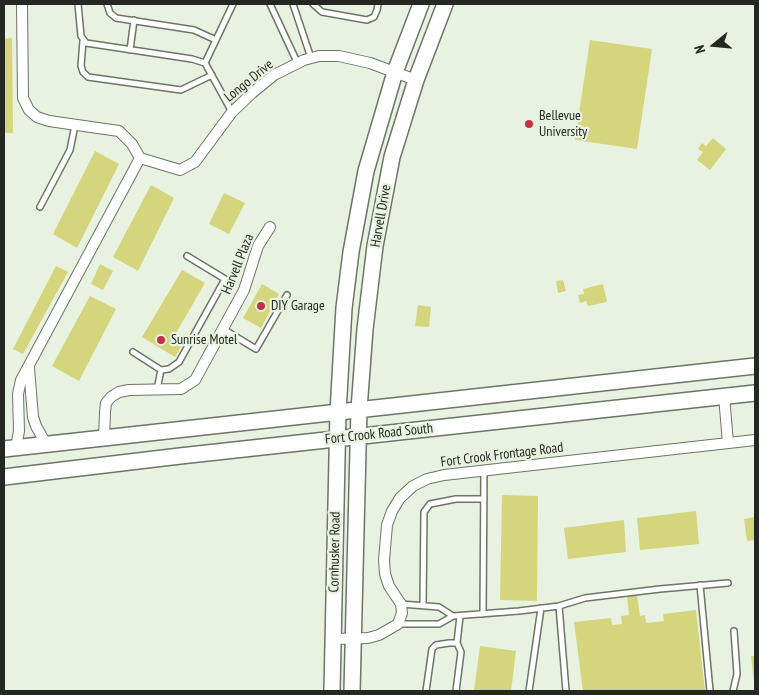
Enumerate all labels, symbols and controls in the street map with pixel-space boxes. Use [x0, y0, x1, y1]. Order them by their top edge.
north arrow [689, 20, 739, 70]
text: N [690, 43, 709, 56]
street label: Longo Drive [221, 56, 277, 106]
place label: Bellevue University [539, 108, 587, 140]
marker: Bellevue University [523, 118, 535, 130]
street label: Harvell Drive [367, 183, 395, 249]
street label: Harvell Plaza [218, 231, 258, 297]
place label: DIY Garage [271, 298, 325, 314]
marker: DIY Garage [255, 300, 267, 312]
place label: Sunrise Motel [171, 332, 237, 348]
marker: Sunrise Motel [155, 334, 167, 346]
street label: Fort Crook Road South [324, 420, 434, 448]
street label: Fort Crook Frontage Road [440, 439, 564, 471]
street label: Cornhusker Road [326, 511, 344, 593]

